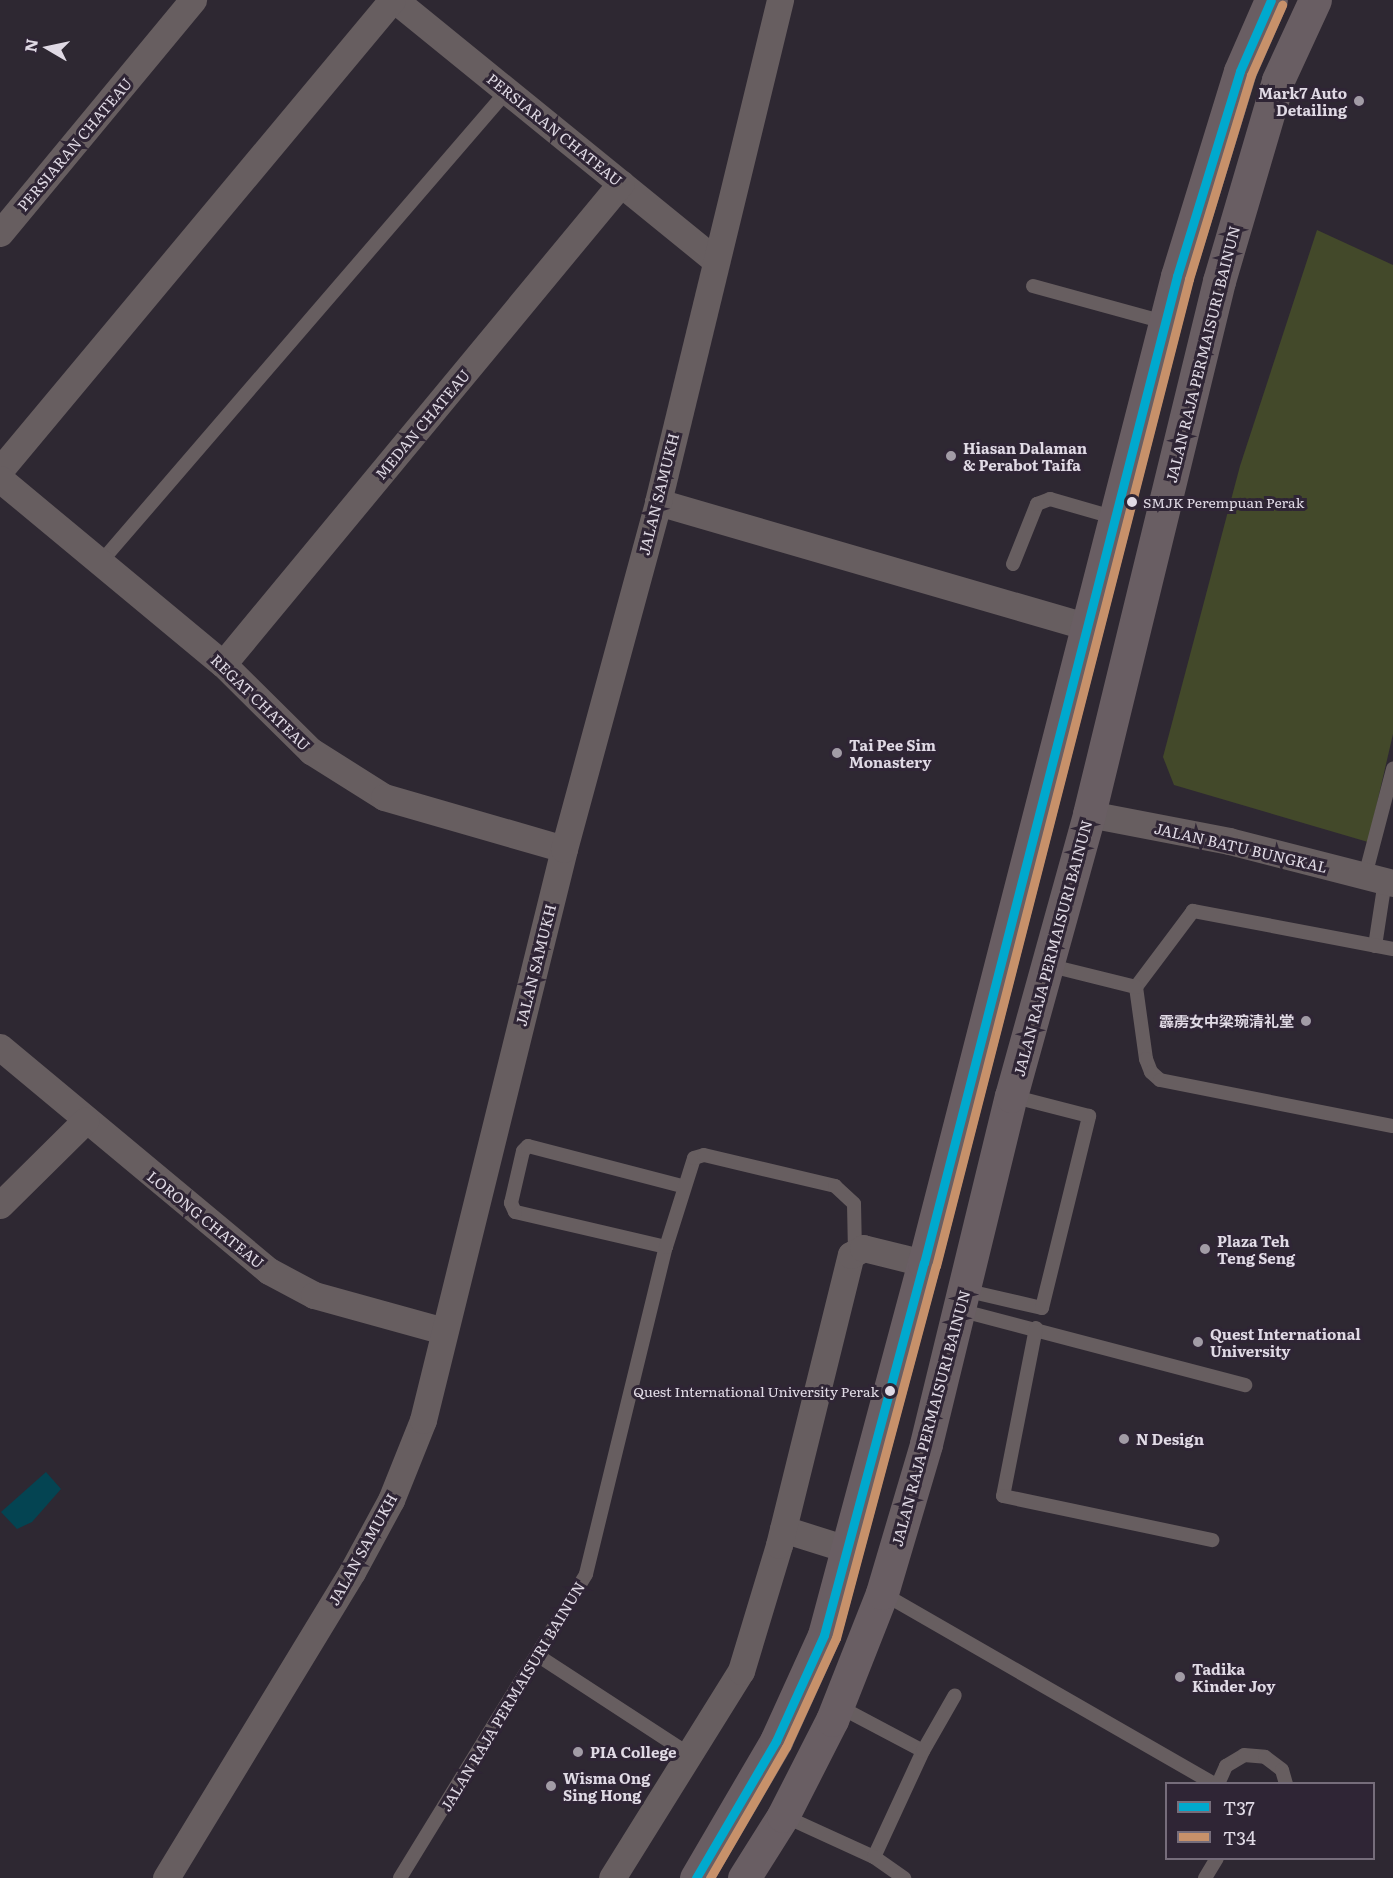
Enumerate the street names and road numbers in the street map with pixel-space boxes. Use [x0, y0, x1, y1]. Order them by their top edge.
street label: PERSIARAN CHATEAU [484, 69, 626, 189]
street label: PERSIARAN CHATEAU [13, 74, 135, 214]
street label: JALAN RAJA PERMAISURI BAINUN [1161, 224, 1243, 484]
street label: MEDAN CHATEAU [371, 366, 473, 482]
street label: JALAN SAMUKH [634, 431, 682, 557]
street label: REGAT CHATEAU [208, 650, 314, 754]
street label: JALAN RAJA PERMAISURI BAINUN [1009, 818, 1095, 1078]
street label: JALAN BATU BUNGKAL [1153, 818, 1329, 876]
street label: JALAN SAMUKH [511, 902, 559, 1028]
street label: LORONG CHATEAU [144, 1167, 268, 1271]
street label: JALAN RAJA PERMAISURI BAINUN [887, 1288, 973, 1548]
street label: JALAN SAMUKH [324, 1490, 400, 1608]
street label: JALAN RAJA PERMAISURI BAINUN [436, 1578, 588, 1814]

